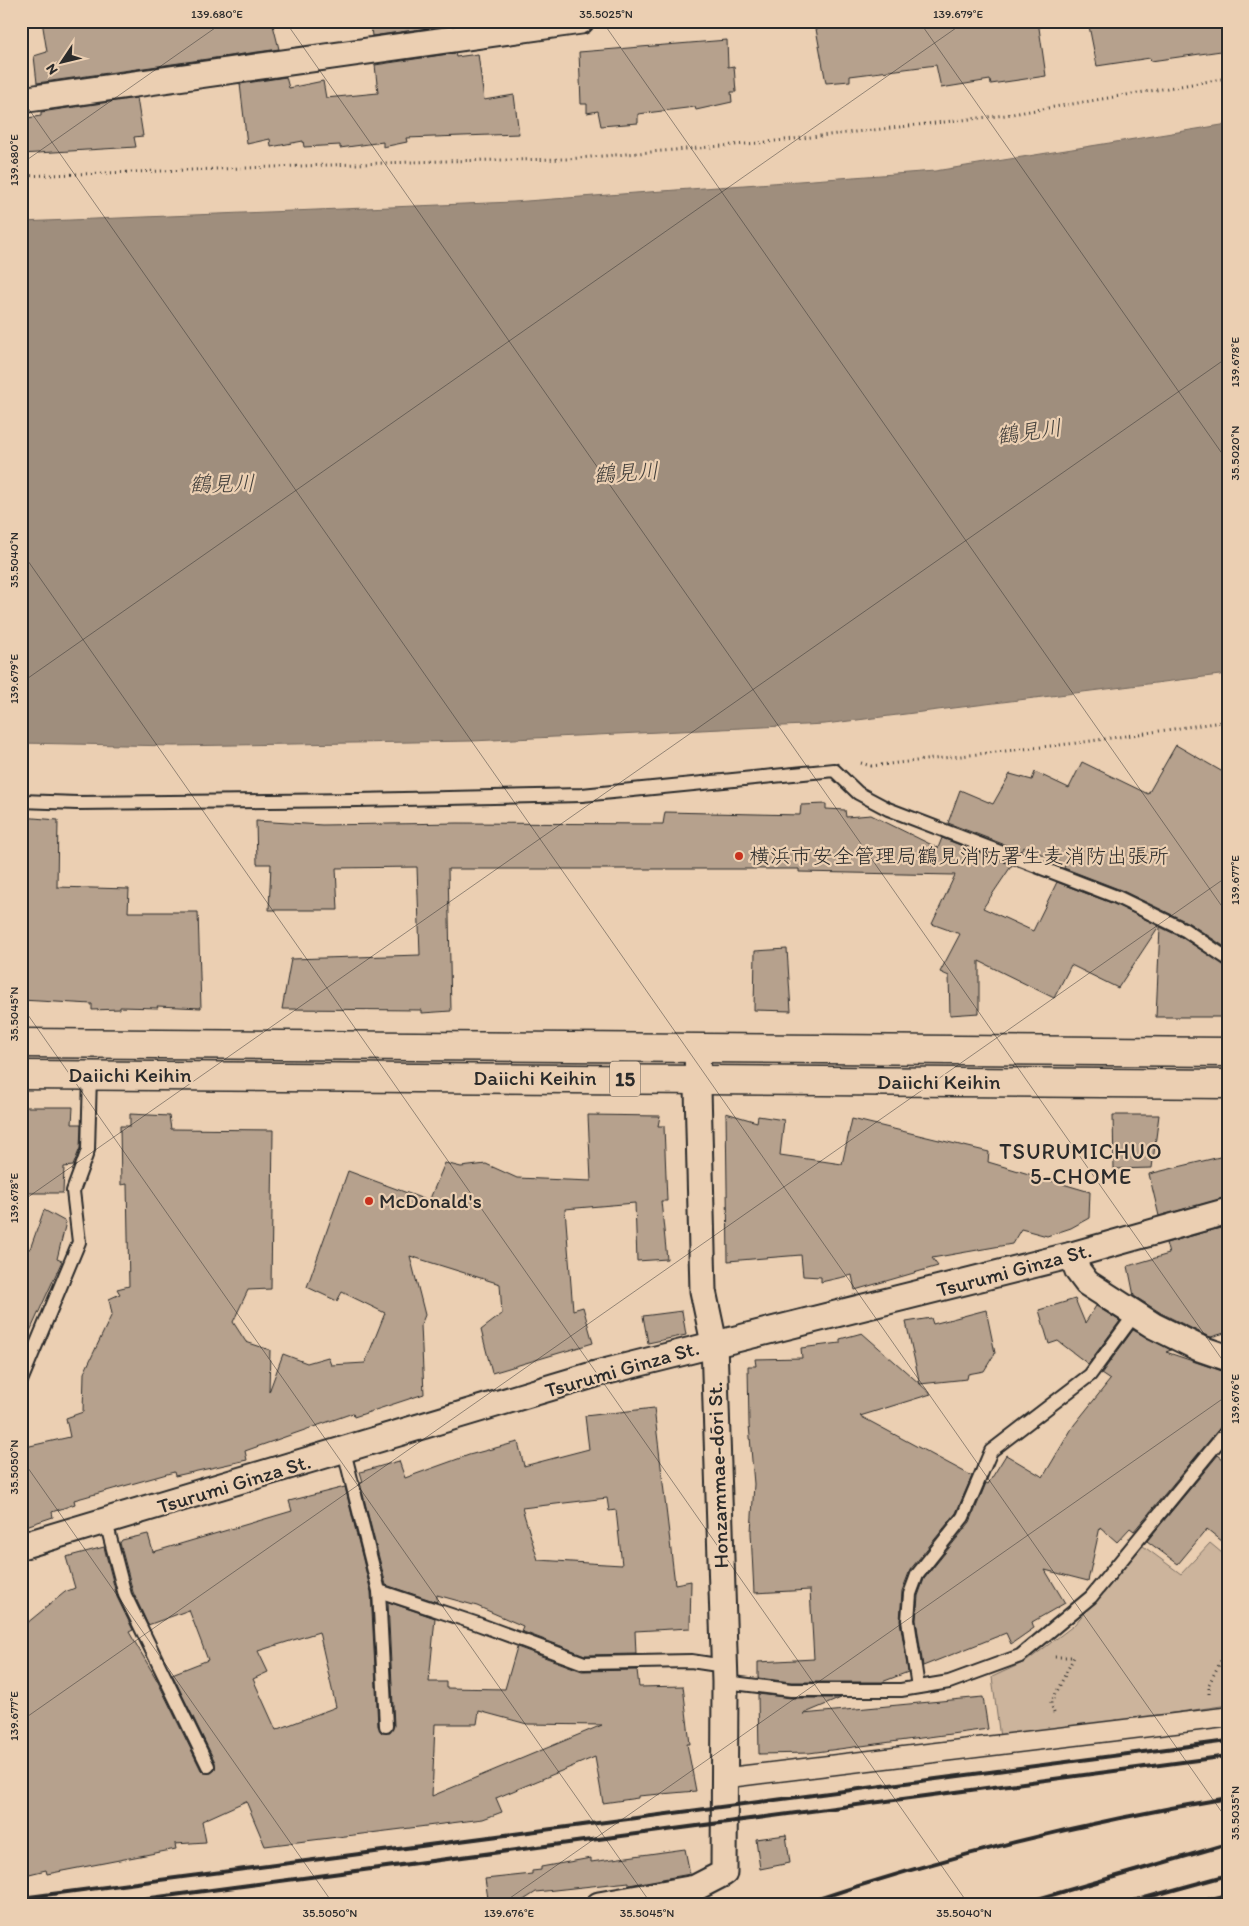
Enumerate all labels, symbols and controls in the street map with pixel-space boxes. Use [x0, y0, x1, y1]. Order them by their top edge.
text: 139.680°E [191, 7, 243, 21]
text: 35.5025°N [579, 7, 633, 21]
text: 139.679°E [933, 7, 983, 21]
north arrow [38, 38, 88, 88]
text: N [42, 60, 61, 78]
text: 139.680°E [7, 134, 21, 186]
text: 139.678°E [1228, 336, 1242, 387]
water label: 鶴見川 [995, 414, 1064, 449]
text: 35.5020°N [1228, 426, 1242, 480]
water label: 鶴見川 [592, 457, 660, 488]
water label: 鶴見川 [189, 469, 255, 498]
text: 35.5040°N [7, 532, 21, 588]
text: 139.679°E [7, 654, 21, 704]
place label: 横浜市安全管理局鶴見消防署生麦消防出張所 [749, 843, 1169, 868]
marker: 横浜市安全管理局鶴見消防署生麦消防出張所 [733, 850, 745, 862]
text: 139.677°E [1228, 855, 1242, 905]
text: 35.5045°N [7, 987, 21, 1041]
street label: Daiichi Keihin [68, 1062, 192, 1087]
road number: 15 [610, 1062, 640, 1096]
street label: Daiichi Keihin [473, 1065, 597, 1090]
street label: Daiichi Keihin [877, 1069, 1001, 1094]
district label: TSURUMICHUO 5-CHOME [999, 1138, 1163, 1190]
text: 139.678°E [7, 1172, 21, 1223]
place label: McDonald's [379, 1188, 482, 1213]
marker: McDonald's [363, 1195, 375, 1207]
street label: Tsurumi Ginza St. [934, 1237, 1094, 1302]
street label: Tsurumi Ginza St. [542, 1335, 702, 1402]
text: 139.676°E [1228, 1374, 1242, 1424]
street label: Honzammae-dōri St. [702, 1381, 733, 1569]
text: 35.5050°N [7, 1440, 21, 1494]
street label: Tsurumi Ginza St. [154, 1448, 314, 1519]
text: 139.677°E [7, 1691, 21, 1741]
text: 35.5035°N [1228, 1786, 1242, 1840]
text: 35.5050°N [303, 1906, 357, 1920]
text: 139.676°E [484, 1906, 534, 1920]
text: 35.5045°N [620, 1906, 674, 1920]
text: 35.5040°N [936, 1906, 992, 1920]

